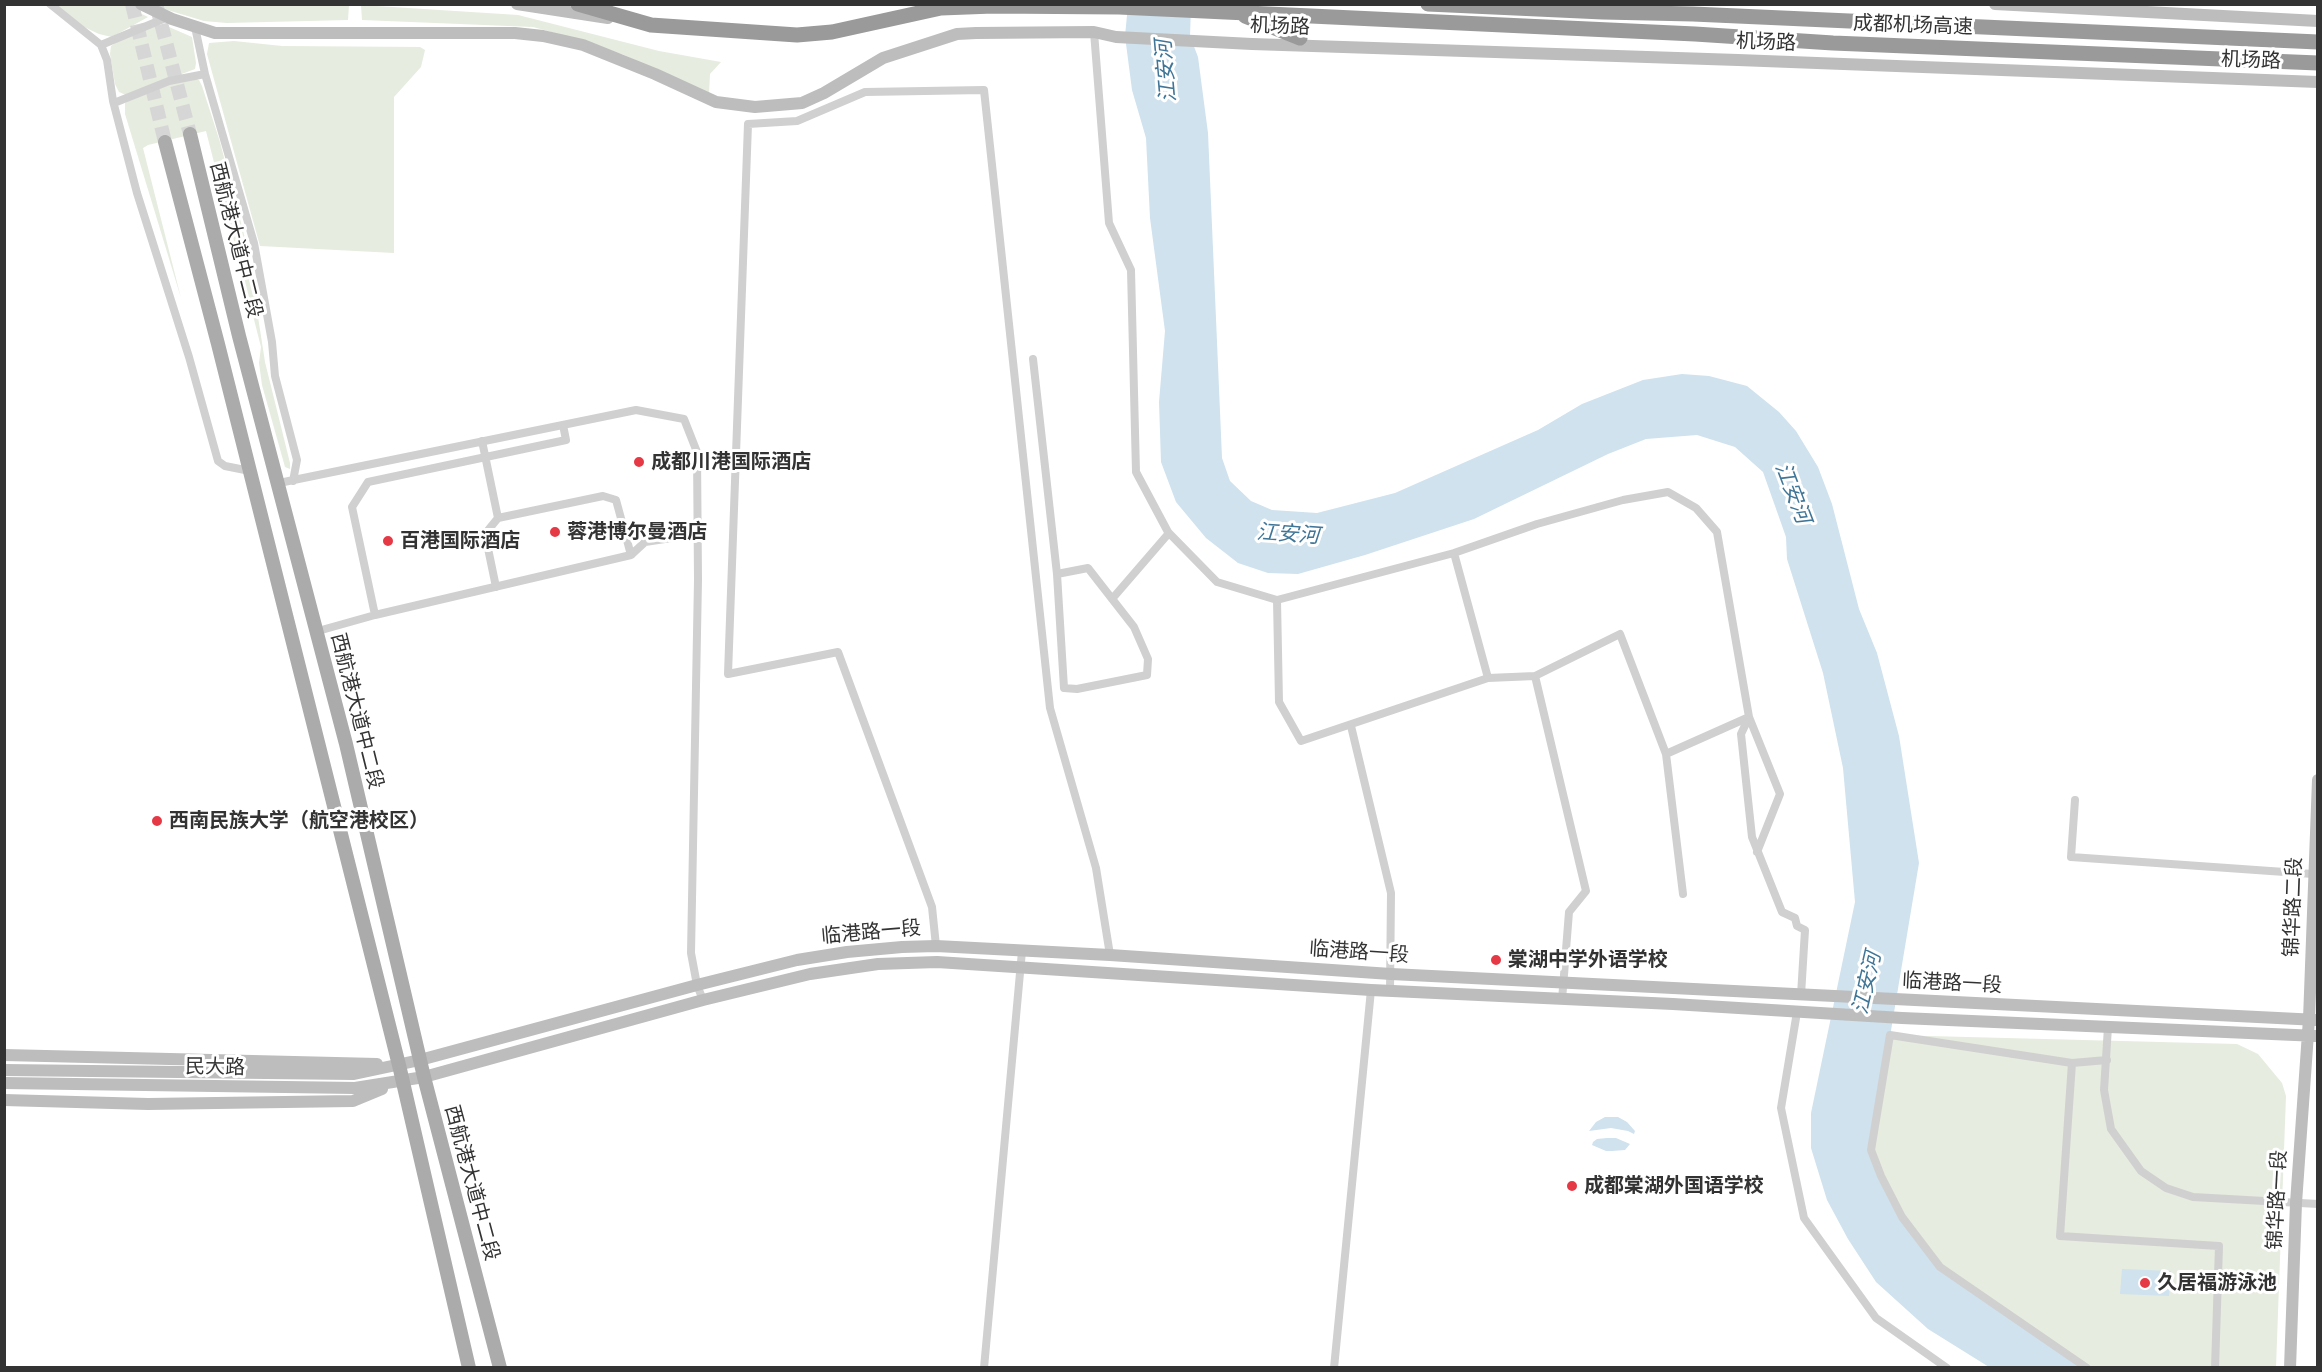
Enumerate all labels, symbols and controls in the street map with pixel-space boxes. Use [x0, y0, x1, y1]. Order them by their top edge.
street label: 成都机场高速 [1853, 11, 1973, 39]
street label: 机场路 [1250, 13, 1310, 39]
street label: 机场路 [1736, 29, 1796, 55]
water label: 江安河 [1151, 39, 1181, 103]
street label: 机场路 [2221, 47, 2281, 73]
street label: 西航港大道中二段 [205, 159, 267, 321]
place label: 成都川港国际酒店 [651, 450, 811, 474]
marker: 成都川港国际酒店 [632, 455, 646, 469]
water label: 江安河 [1770, 459, 1816, 527]
water label: 江安河 [1256, 519, 1320, 549]
place label: 蓉港博尔曼酒店 [567, 520, 707, 544]
marker: 蓉港博尔曼酒店 [548, 525, 562, 539]
place label: 百港国际酒店 [400, 529, 520, 553]
marker: 百港国际酒店 [381, 534, 395, 548]
street label: 西航港大道中二段 [326, 630, 388, 792]
place label: 西南民族大学（航空港校区） [169, 809, 429, 833]
marker: 西南民族大学（航空港校区） [150, 814, 164, 828]
street label: 锦华路二段 [2279, 857, 2307, 957]
street label: 临港路一段 [820, 916, 922, 948]
street label: 临港路一段 [1308, 937, 1410, 967]
place label: 棠湖中学外语学校 [1508, 948, 1668, 972]
water label: 江安河 [1848, 949, 1886, 1017]
marker: 棠湖中学外语学校 [1489, 953, 1503, 967]
street label: 临港路一段 [1901, 968, 2003, 998]
street label: 民大路 [185, 1054, 245, 1080]
street label: 西航港大道中二段 [440, 1103, 504, 1263]
street label: 锦华路一段 [2262, 1149, 2292, 1251]
place label: 成都棠湖外国语学校 [1584, 1174, 1764, 1198]
marker: 成都棠湖外国语学校 [1565, 1179, 1579, 1193]
place label: 久居福游泳池 [2157, 1271, 2277, 1295]
marker: 久居福游泳池 [2138, 1276, 2152, 1290]

